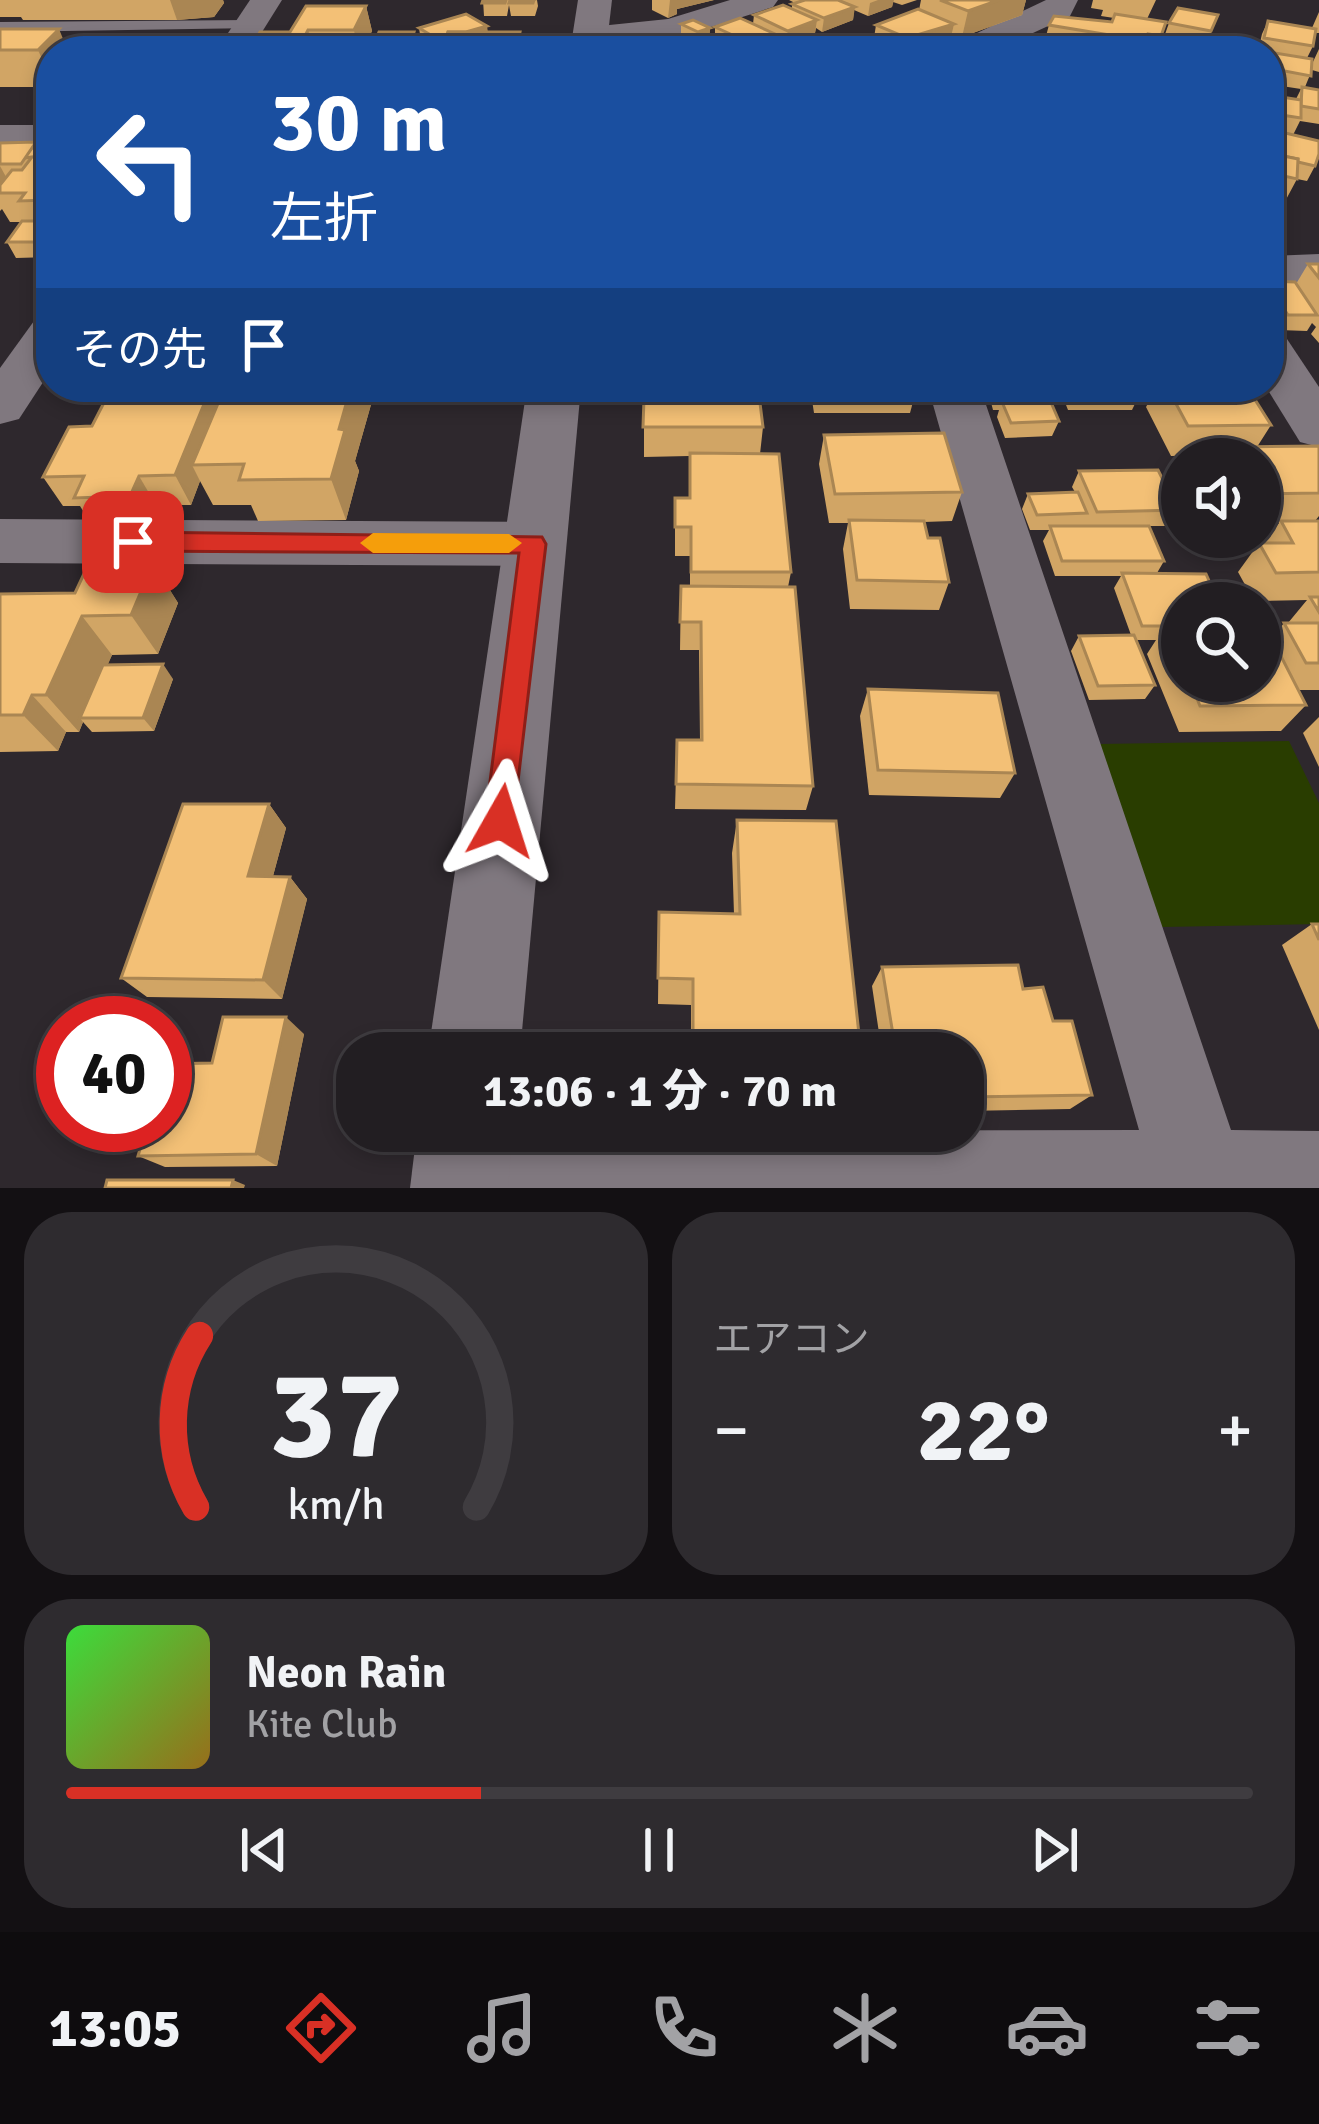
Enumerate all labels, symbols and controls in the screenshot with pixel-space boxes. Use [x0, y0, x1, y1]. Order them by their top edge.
text: 30 m [270, 71, 447, 175]
icon: left [72, 84, 228, 240]
text: 左折 [270, 186, 378, 253]
icon: arrive [231, 312, 297, 378]
text: その先 [72, 323, 207, 378]
map controls [1161, 438, 1281, 702]
button: sound [1161, 438, 1281, 558]
pin [82, 491, 184, 593]
icon: arrive [100, 509, 166, 575]
button: search [1161, 582, 1281, 702]
position arrow [438, 758, 564, 884]
speed limit sign: 40 [36, 996, 192, 1152]
text: 13:06 · 1 分 · 70 m [483, 1064, 837, 1119]
text: エアコン [714, 1315, 870, 1363]
text: 37 [268, 1339, 403, 1492]
text: 22° [917, 1375, 1050, 1486]
text: − [714, 1390, 749, 1471]
text: + [1217, 1390, 1253, 1471]
text: km/h [287, 1478, 384, 1531]
text: Neon Rain [246, 1645, 446, 1700]
text: Kite Club [246, 1700, 397, 1748]
icon: previous [231, 1817, 297, 1883]
icon: pause [626, 1817, 692, 1883]
icon: next [1022, 1817, 1088, 1883]
icon: directions [279, 1986, 363, 2070]
icon: music [460, 1986, 544, 2070]
icon: phone [642, 1986, 726, 2070]
icon: climate [823, 1986, 907, 2070]
icon: car [1005, 1986, 1089, 2070]
icon: filters [1186, 1986, 1270, 2070]
text: 13:05 [49, 1995, 181, 2062]

